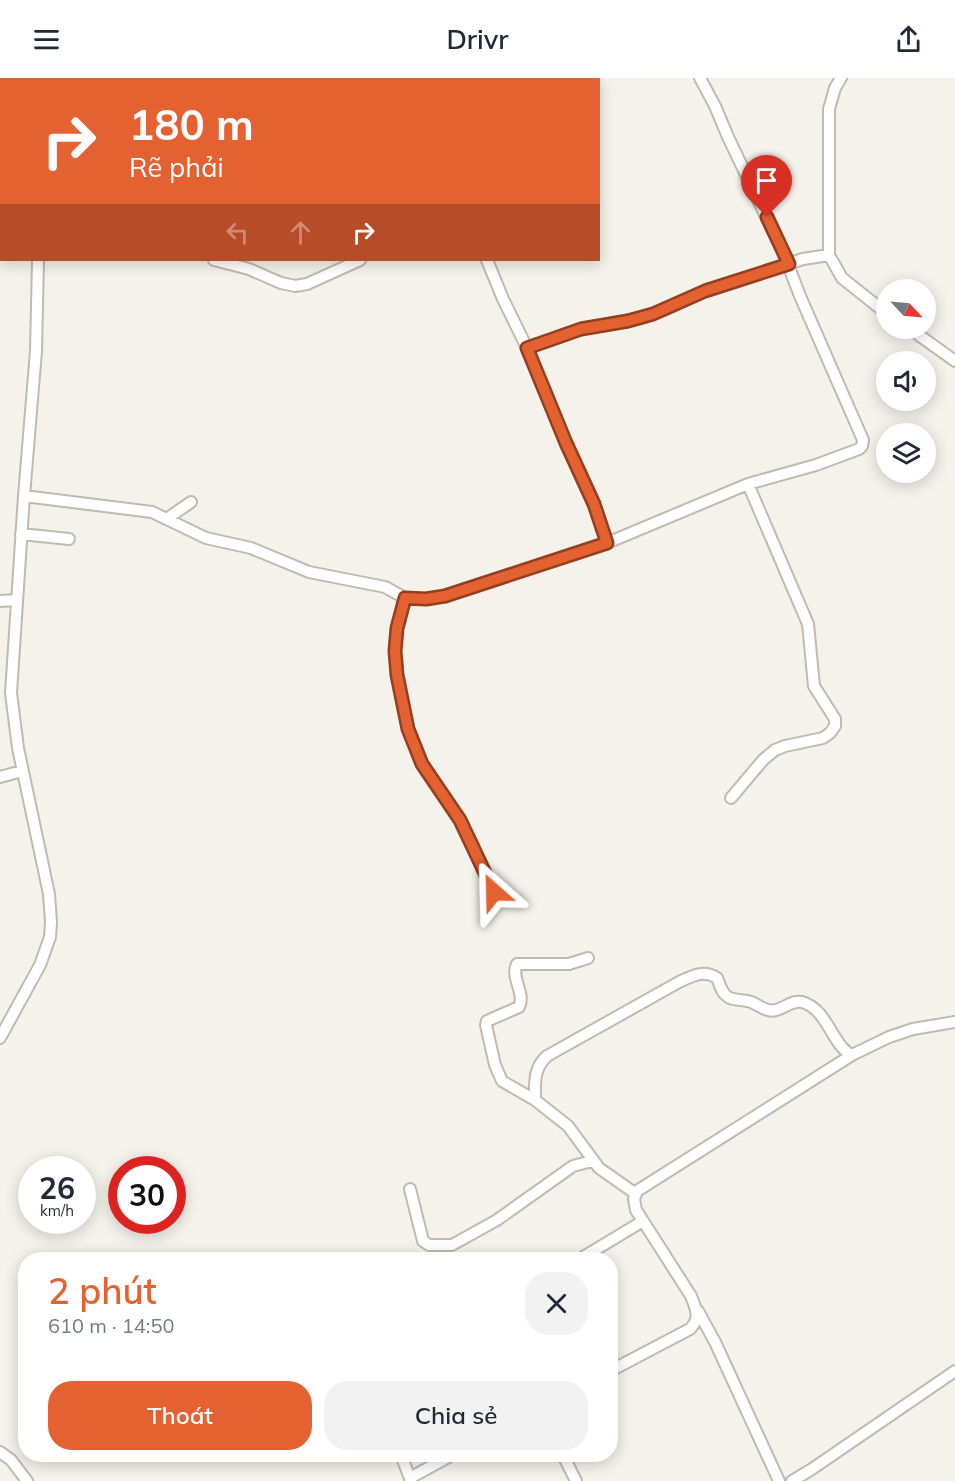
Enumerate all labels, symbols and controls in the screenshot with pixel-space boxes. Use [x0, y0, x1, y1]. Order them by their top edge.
text: Drivr [447, 22, 508, 56]
icon: menu [30, 23, 63, 56]
icon: share [892, 23, 925, 56]
text: 180 m [129, 98, 254, 151]
icon: right [30, 102, 108, 180]
text: Rẽ phải [129, 150, 224, 184]
pin [741, 155, 792, 217]
icon: arrive [750, 164, 783, 197]
icon: left [221, 216, 254, 249]
icon: ahead [284, 216, 317, 249]
icon: right [347, 216, 380, 249]
north arrow [876, 279, 936, 339]
map controls [876, 279, 936, 483]
button: sound [876, 351, 936, 411]
button: layers [876, 423, 936, 483]
position arrow [462, 860, 526, 924]
speed limit sign: 30 [108, 1156, 186, 1234]
text: 26 [39, 1169, 75, 1207]
text: km/h [40, 1201, 74, 1220]
text: 2 phút [48, 1268, 157, 1313]
button: close [525, 1272, 588, 1335]
text: 610 m · 14:50 [48, 1313, 174, 1338]
button: Thoát [48, 1381, 312, 1450]
button: Chia sẻ [324, 1381, 588, 1450]

